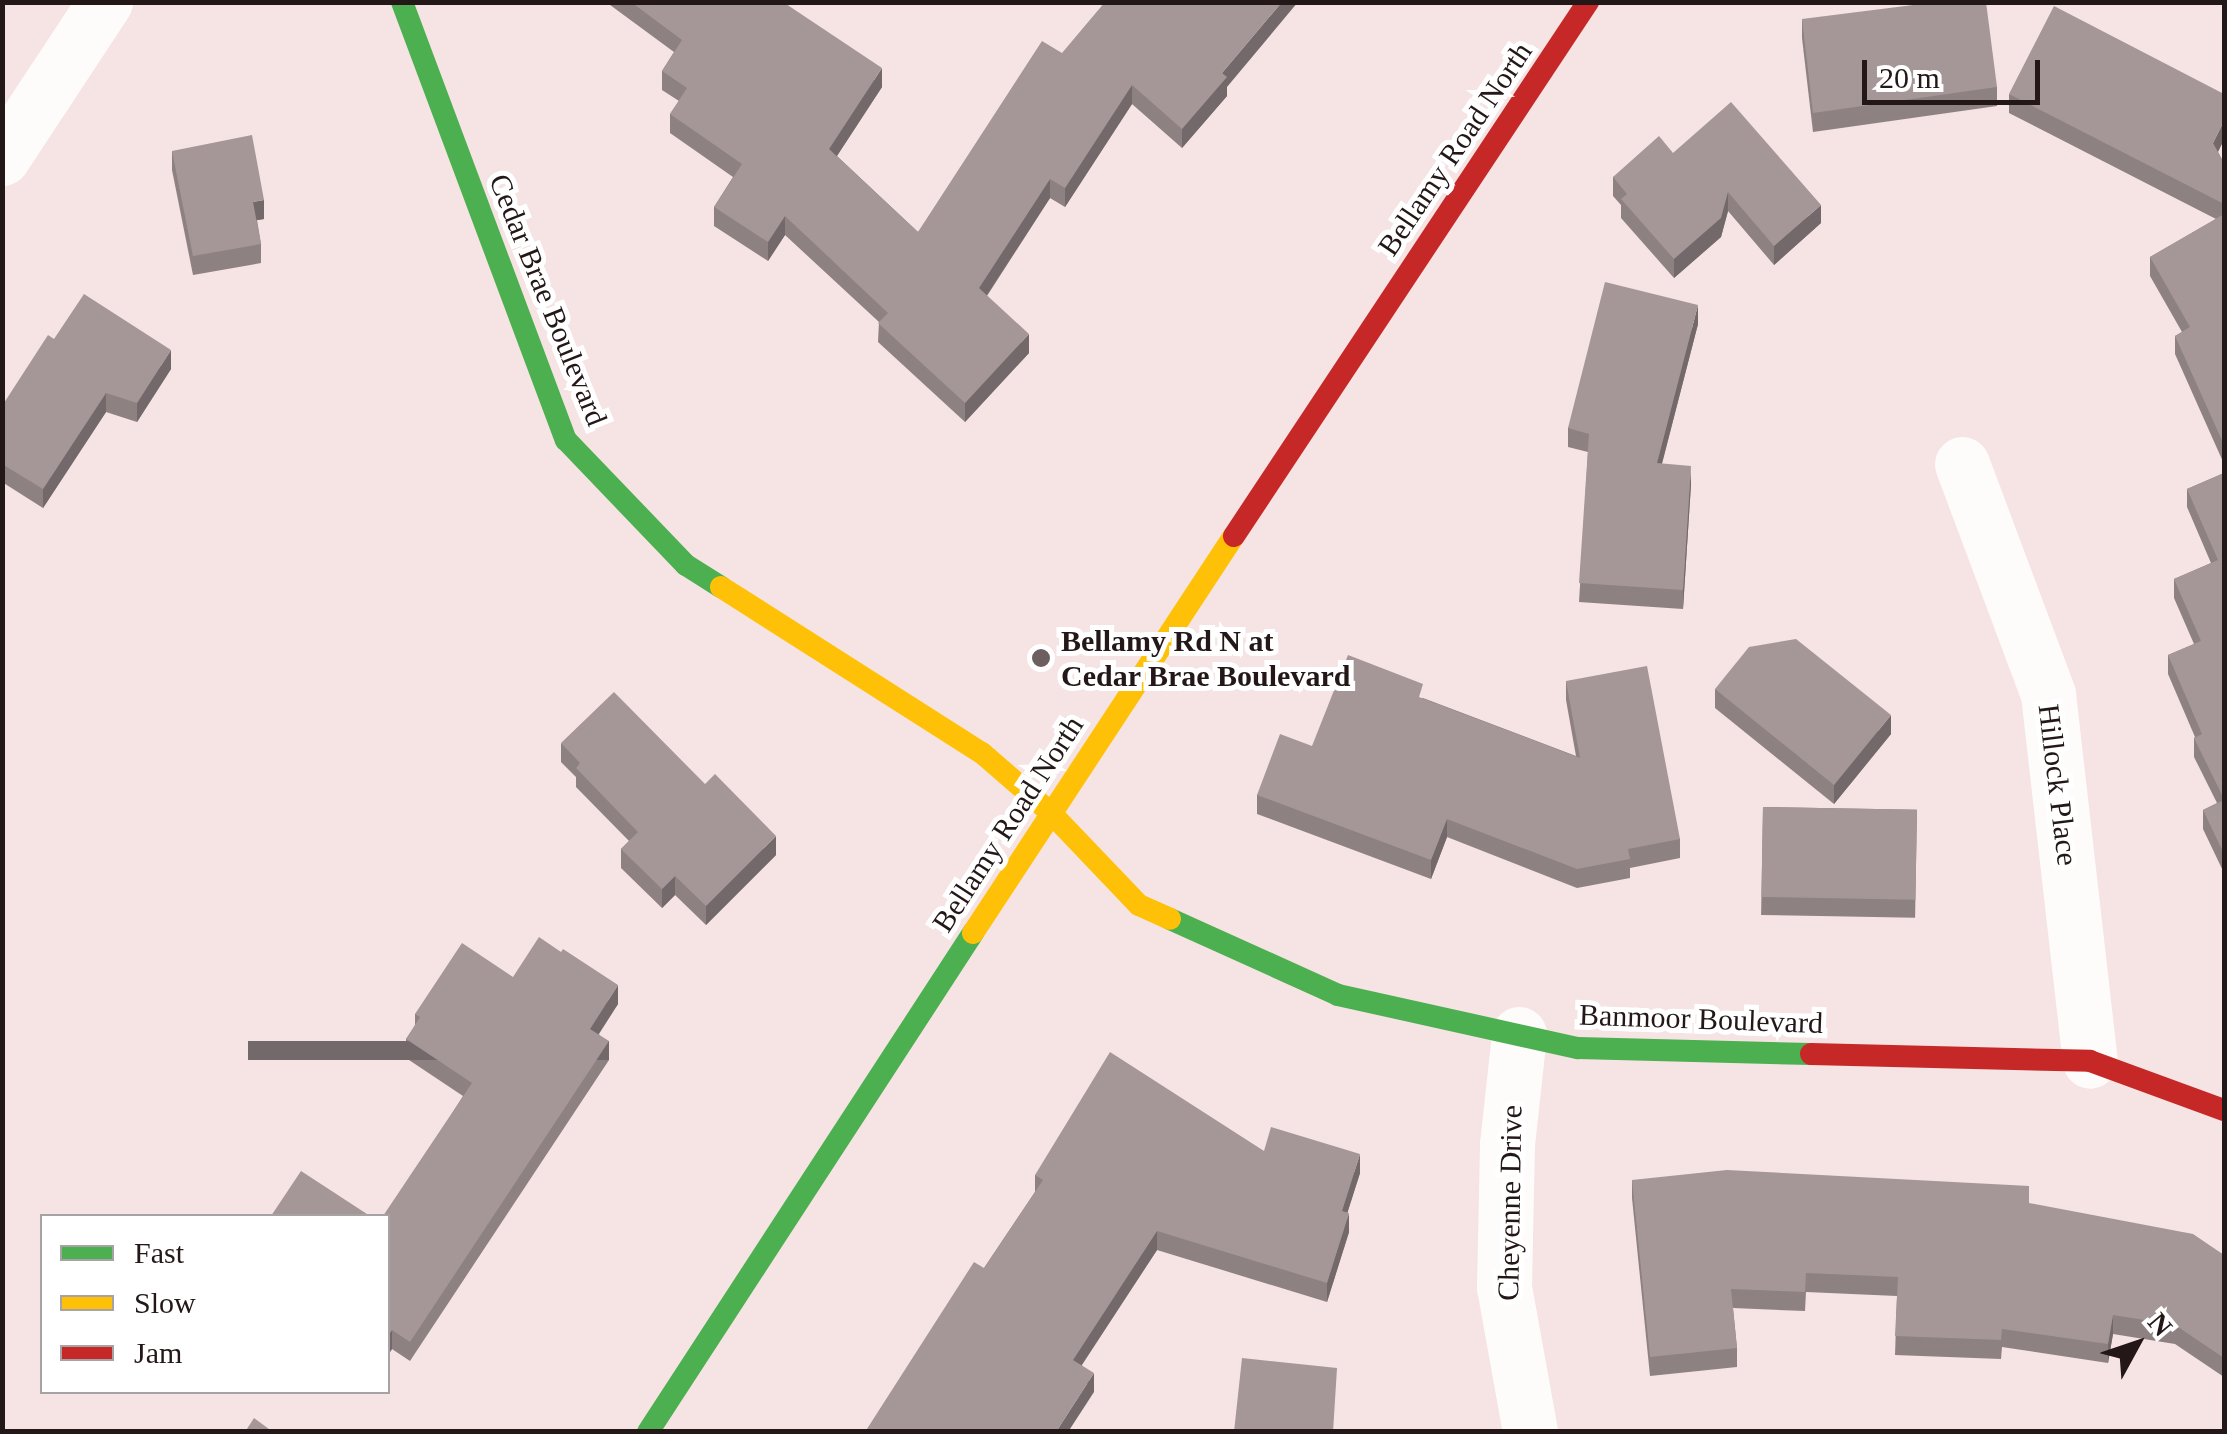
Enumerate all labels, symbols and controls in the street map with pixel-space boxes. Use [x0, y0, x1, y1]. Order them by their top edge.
street label: Bellamy Road North [1370, 35, 1540, 263]
scale bar [1867, 40, 2044, 102]
text: 20 m [1879, 61, 1940, 94]
street label: Cedar Brae Boulevard [481, 169, 615, 431]
place label: Bellamy Rd N at Cedar Brae Boulevard [1061, 623, 1351, 694]
marker: Bellamy Rd N at Cedar Brae Boulevard [1030, 647, 1052, 669]
street label: Hillock Place [2030, 702, 2086, 868]
street label: Bellamy Road North [925, 709, 1091, 939]
street label: Banmoor Boulevard [1578, 997, 1824, 1041]
street label: Cheyenne Drive [1490, 1105, 1530, 1301]
legend [40, 1214, 390, 1394]
text: Fast [134, 1236, 184, 1269]
text: Slow [134, 1286, 196, 1319]
north arrow [2087, 1294, 2187, 1394]
text: N [2142, 1307, 2179, 1342]
text: Jam [134, 1336, 182, 1369]

